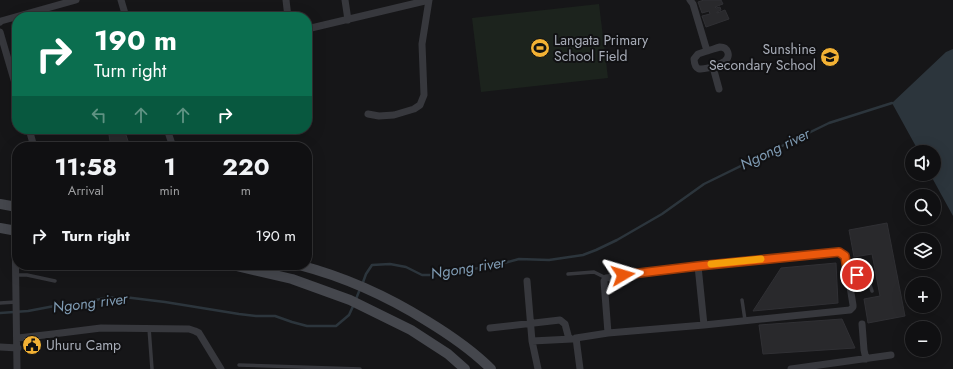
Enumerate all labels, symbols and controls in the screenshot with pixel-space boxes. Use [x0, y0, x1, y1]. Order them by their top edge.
text: 190 m [94, 20, 177, 61]
icon: right [28, 28, 80, 80]
place label: Langata Primary School Field [554, 30, 649, 66]
sports icon: Langata Primary School Field [529, 37, 551, 59]
place label: Sunshine Secondary School [709, 39, 816, 75]
school or university icon: Sunshine Secondary School [819, 46, 841, 68]
text: Turn right [94, 58, 166, 84]
icon: left [88, 104, 110, 126]
icon: ahead [130, 104, 152, 126]
icon: ahead [172, 104, 194, 126]
icon: right [214, 104, 236, 126]
water label: Ngong river [736, 122, 815, 175]
map controls [905, 145, 941, 357]
button: sound [905, 145, 941, 181]
text: 11:58 [54, 149, 117, 184]
text: 1 [164, 149, 176, 184]
text: 220 [222, 149, 270, 184]
text: Arrival [68, 181, 104, 200]
text: min [159, 181, 180, 200]
text: m [241, 181, 251, 200]
button: search [905, 189, 941, 225]
icon: right [28, 225, 50, 247]
text: Turn right [62, 225, 130, 247]
text: 190 m [255, 225, 296, 247]
button: layers [905, 233, 941, 269]
water label: Ngong river [429, 251, 508, 285]
position arrow [602, 254, 644, 296]
pin [840, 258, 874, 292]
icon: arrive [846, 264, 868, 286]
button: + [905, 277, 941, 313]
water label: Ngong river [51, 287, 130, 319]
button: − [905, 321, 941, 357]
public building icon: Uhuru Camp [21, 334, 43, 356]
place label: Uhuru Camp [46, 335, 121, 355]

